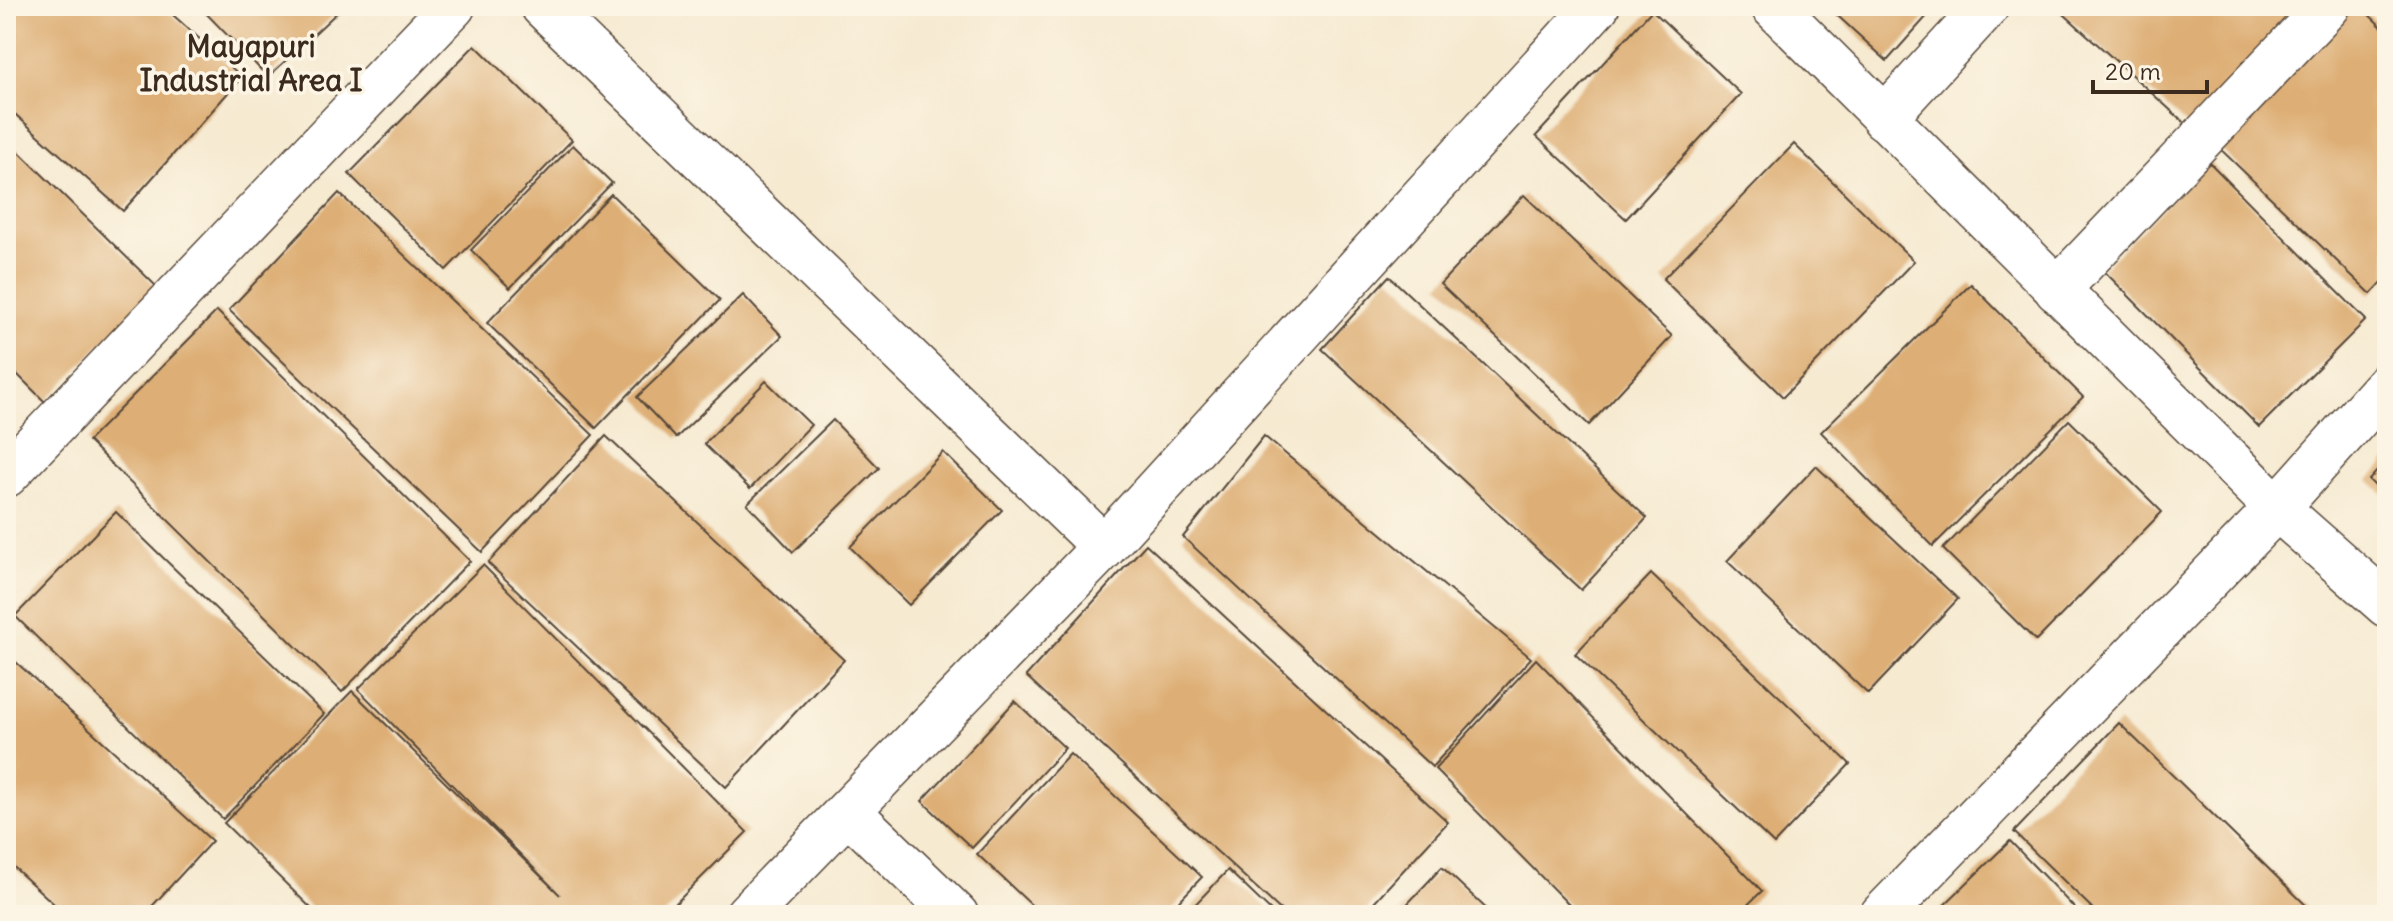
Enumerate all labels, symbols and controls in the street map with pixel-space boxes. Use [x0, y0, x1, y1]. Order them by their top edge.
district label: Mayapuri Industrial Area I [139, 27, 363, 99]
scale bar [2093, 44, 2207, 94]
text: 20 m [2105, 56, 2161, 86]

